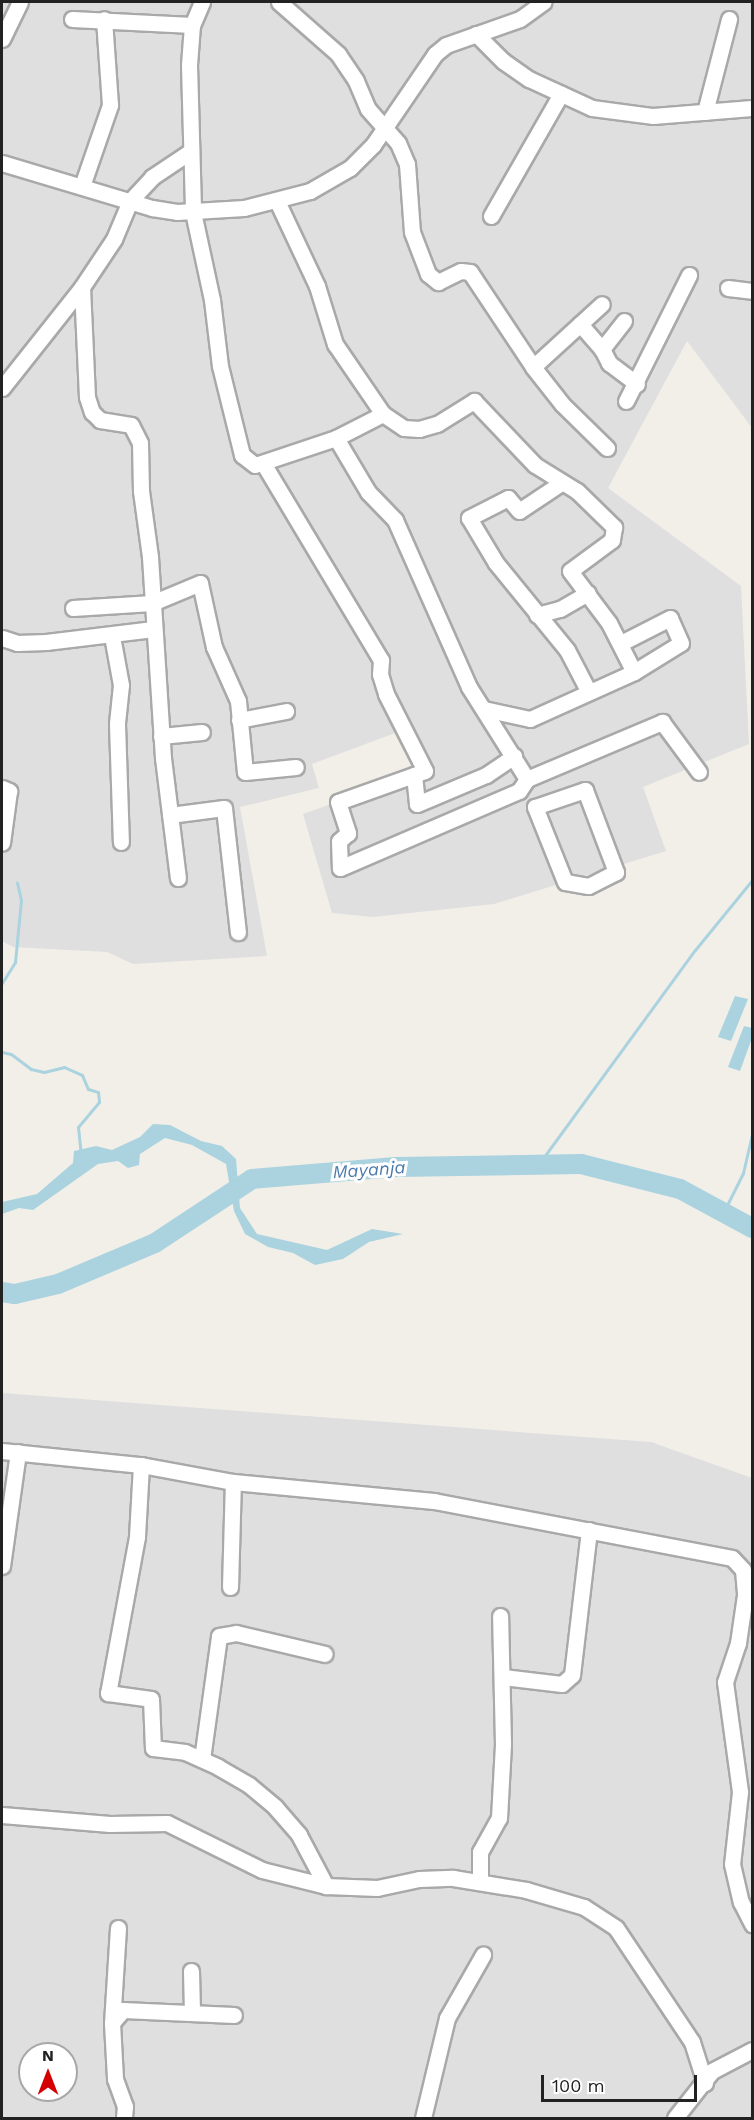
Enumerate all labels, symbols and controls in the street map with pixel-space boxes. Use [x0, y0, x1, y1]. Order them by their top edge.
water label: Mayanja [332, 1157, 406, 1183]
north arrow [18, 2042, 78, 2102]
text: N [42, 2046, 54, 2065]
scale bar [544, 2063, 700, 2101]
text: 100 m [552, 2075, 605, 2096]

